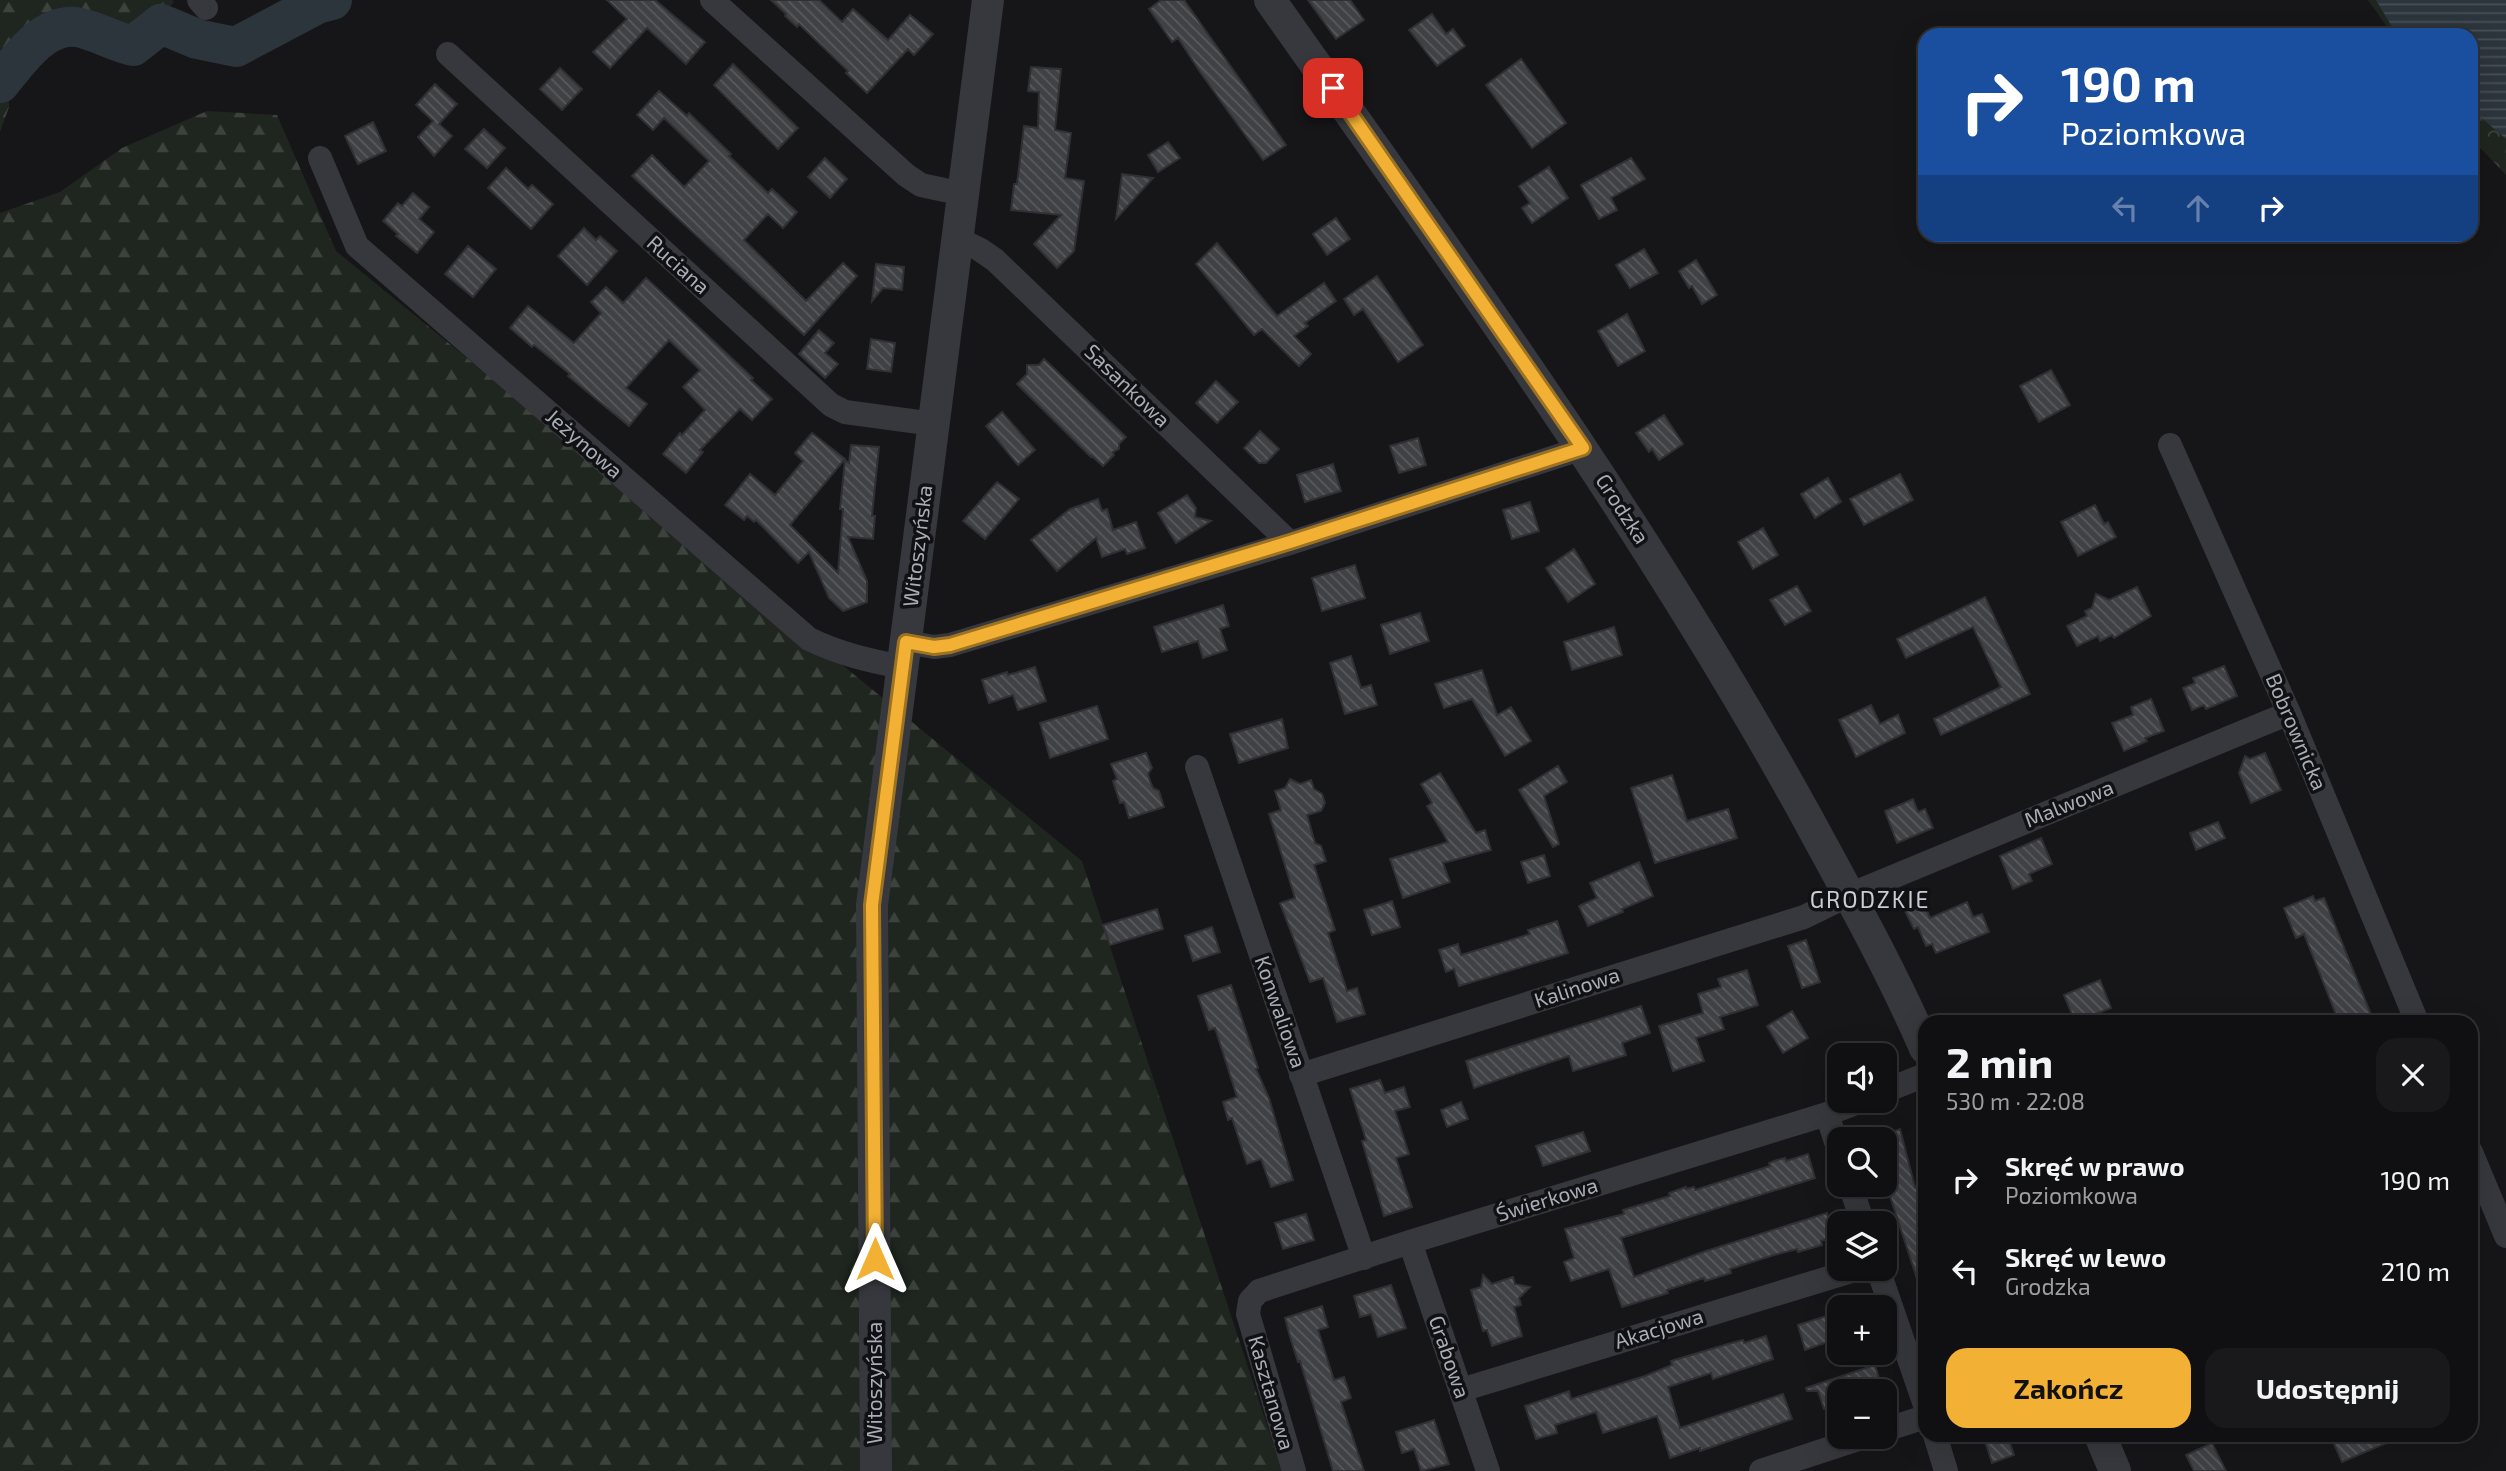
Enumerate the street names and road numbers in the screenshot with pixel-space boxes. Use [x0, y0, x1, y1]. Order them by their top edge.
street label: Ruciana [643, 229, 715, 298]
street label: Sasankowa [1080, 338, 1176, 432]
street label: Jeżynowa [542, 403, 628, 483]
street label: Grodzka [1591, 469, 1655, 548]
street label: Witoszyńska [897, 483, 936, 608]
street label: Bobrownicka [2262, 669, 2333, 793]
street label: Malwowa [2020, 773, 2117, 832]
street label: Konwaliowa [1251, 952, 1312, 1071]
street label: Kalinowa [1531, 961, 1622, 1012]
street label: Świerkowa [1493, 1171, 1600, 1226]
street label: Akacjowa [1611, 1302, 1706, 1354]
street label: Grabowa [1425, 1312, 1476, 1401]
street label: Witoszyńska [861, 1322, 886, 1444]
street label: Kasztanowa [1244, 1333, 1301, 1453]

